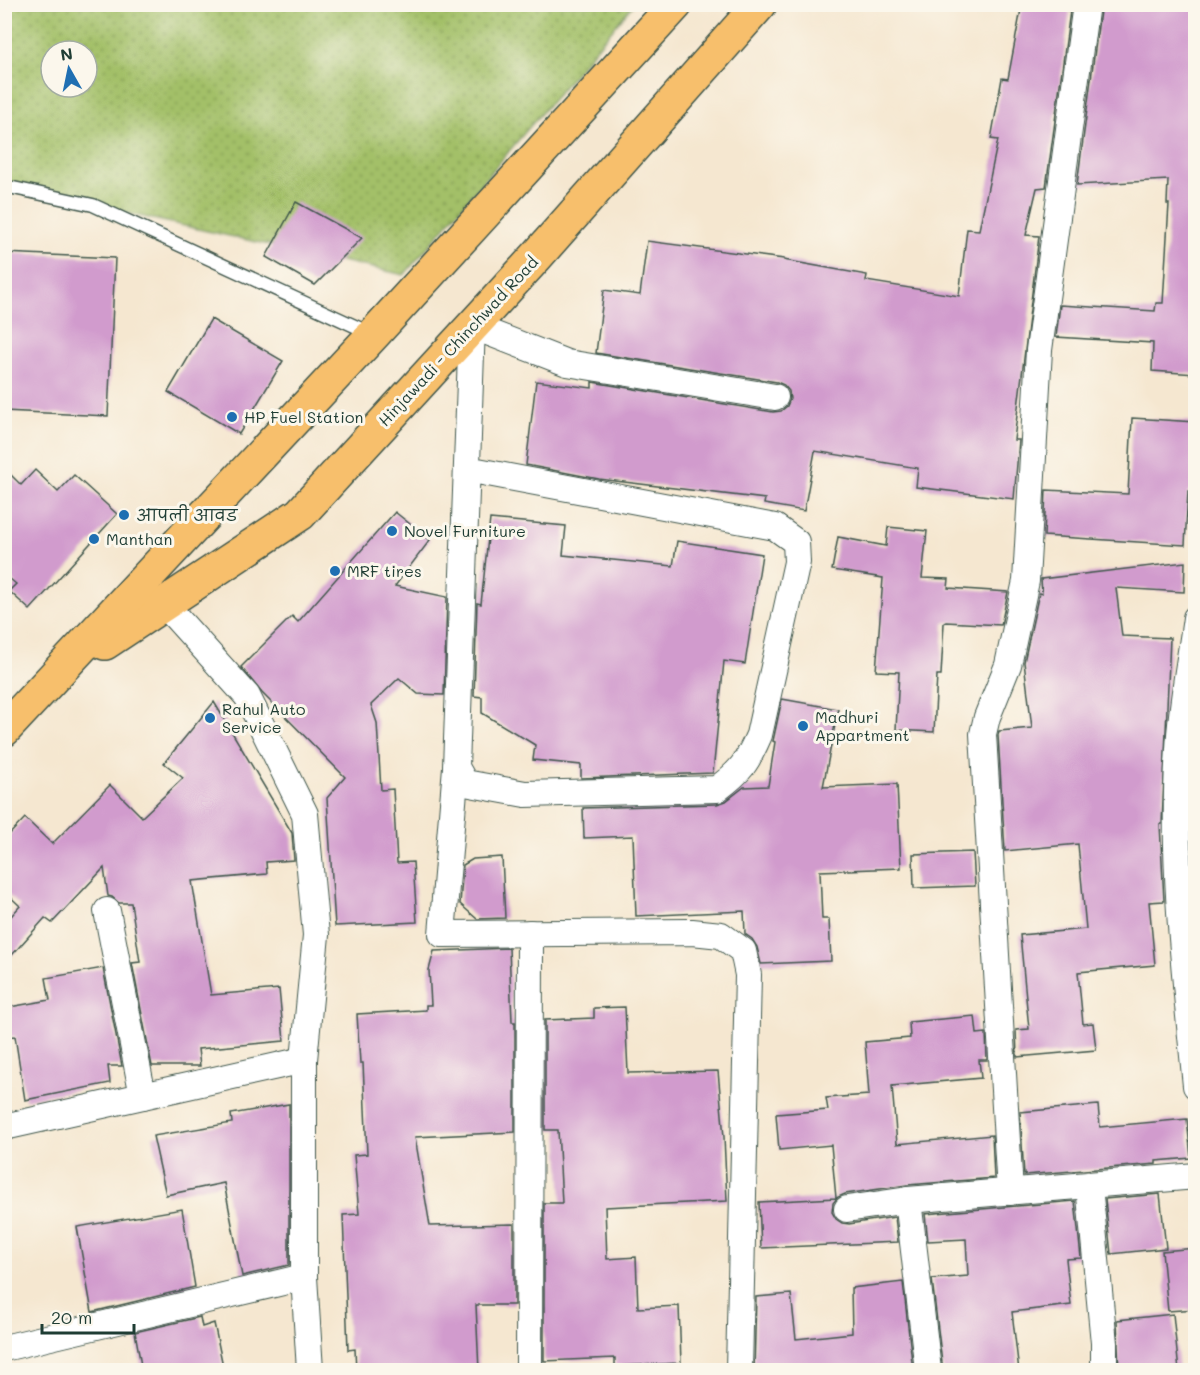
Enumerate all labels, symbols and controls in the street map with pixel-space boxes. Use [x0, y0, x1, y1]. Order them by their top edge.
north arrow [39, 39, 99, 99]
text: N [59, 42, 74, 65]
street label: Hinjawadi - Chinchwad Road [373, 251, 542, 430]
place label: HP Fuel Station [244, 406, 363, 427]
marker: HP Fuel Station [225, 410, 239, 424]
place label: आपली आवड [136, 504, 239, 525]
marker: आपली आवड [117, 508, 131, 522]
place label: Novel Furniture [404, 520, 526, 541]
marker: Novel Furniture [385, 524, 399, 538]
place label: Manthan [106, 528, 172, 549]
marker: Manthan [87, 532, 101, 546]
place label: MRF tires [347, 560, 422, 581]
marker: MRF tires [328, 564, 342, 578]
place label: Rahul Auto Service [222, 698, 306, 737]
place label: Madhuri Appartment [815, 706, 909, 745]
marker: Rahul Auto Service [203, 711, 217, 725]
marker: Madhuri Appartment [796, 719, 810, 733]
scale bar [42, 1297, 134, 1335]
text: 20 m [51, 1305, 92, 1329]

